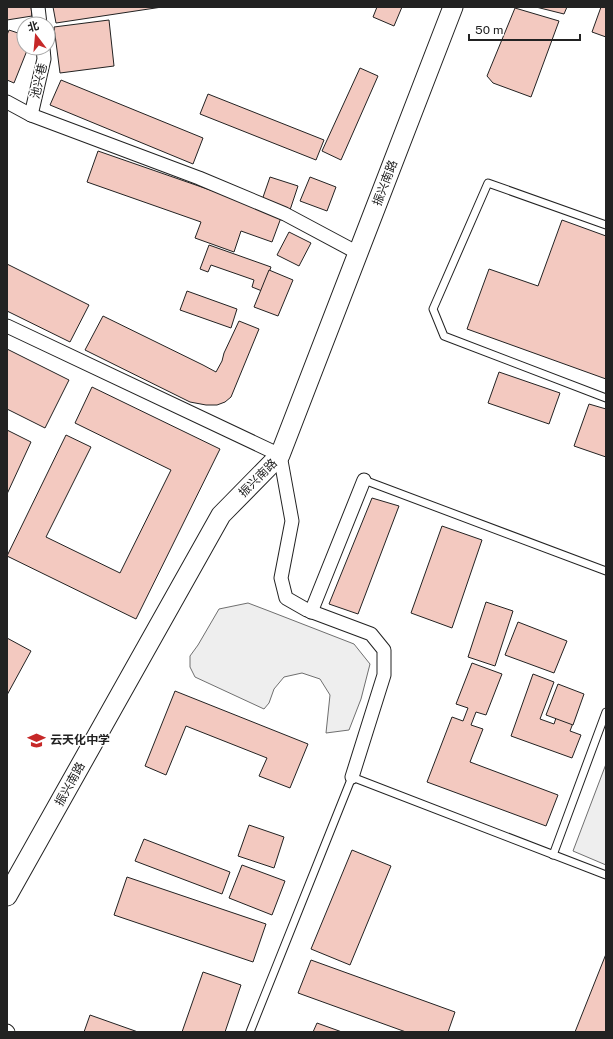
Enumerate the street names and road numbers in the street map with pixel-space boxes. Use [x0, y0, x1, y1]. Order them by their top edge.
street label: 池兴巷 [28, 62, 50, 100]
street label: 振兴南路 [370, 158, 400, 208]
street label: 振兴南路 [236, 456, 280, 500]
street label: 振兴南路 [52, 760, 88, 808]

